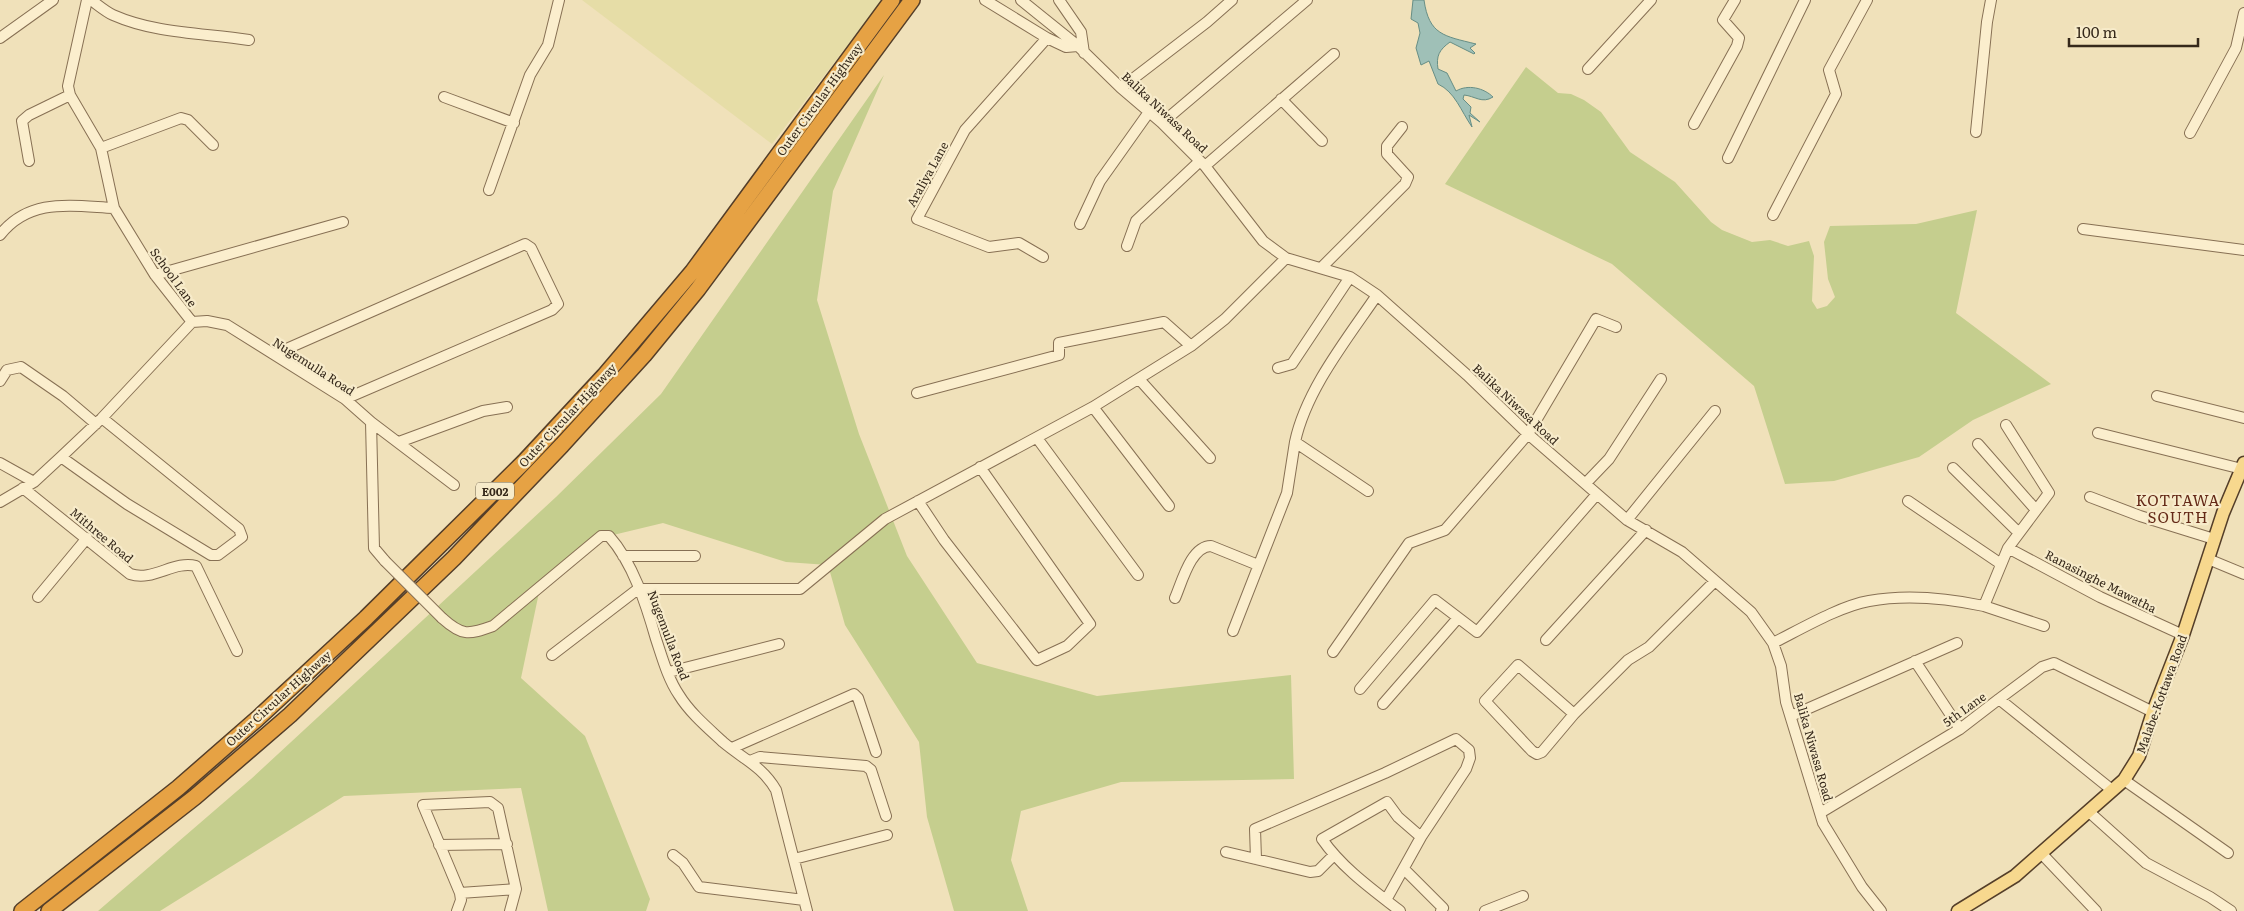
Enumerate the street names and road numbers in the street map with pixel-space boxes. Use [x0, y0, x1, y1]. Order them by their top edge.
street label: Outer Circular Highway [772, 38, 866, 159]
street label: Balika Niwasa Road [1118, 67, 1213, 157]
street label: Araliya Lane [902, 138, 952, 210]
street label: School Lane [146, 244, 202, 310]
street label: Nugemulla Road [269, 333, 359, 400]
street label: Outer Circular Highway [514, 359, 620, 471]
street label: Balika Niwasa Road [1469, 359, 1564, 449]
road number: E002 [476, 482, 514, 500]
street label: Mithree Road [66, 503, 138, 567]
street label: Ranasinghe Mawatha [2042, 545, 2160, 617]
street label: Nugemulla Road [644, 588, 695, 683]
street label: Malabe-Kottawa Road [2131, 631, 2191, 756]
street label: Outer Circular Highway [221, 646, 335, 750]
street label: 5th Lane [1939, 687, 1989, 731]
street label: Balika Niwasa Road [1790, 691, 1838, 804]

